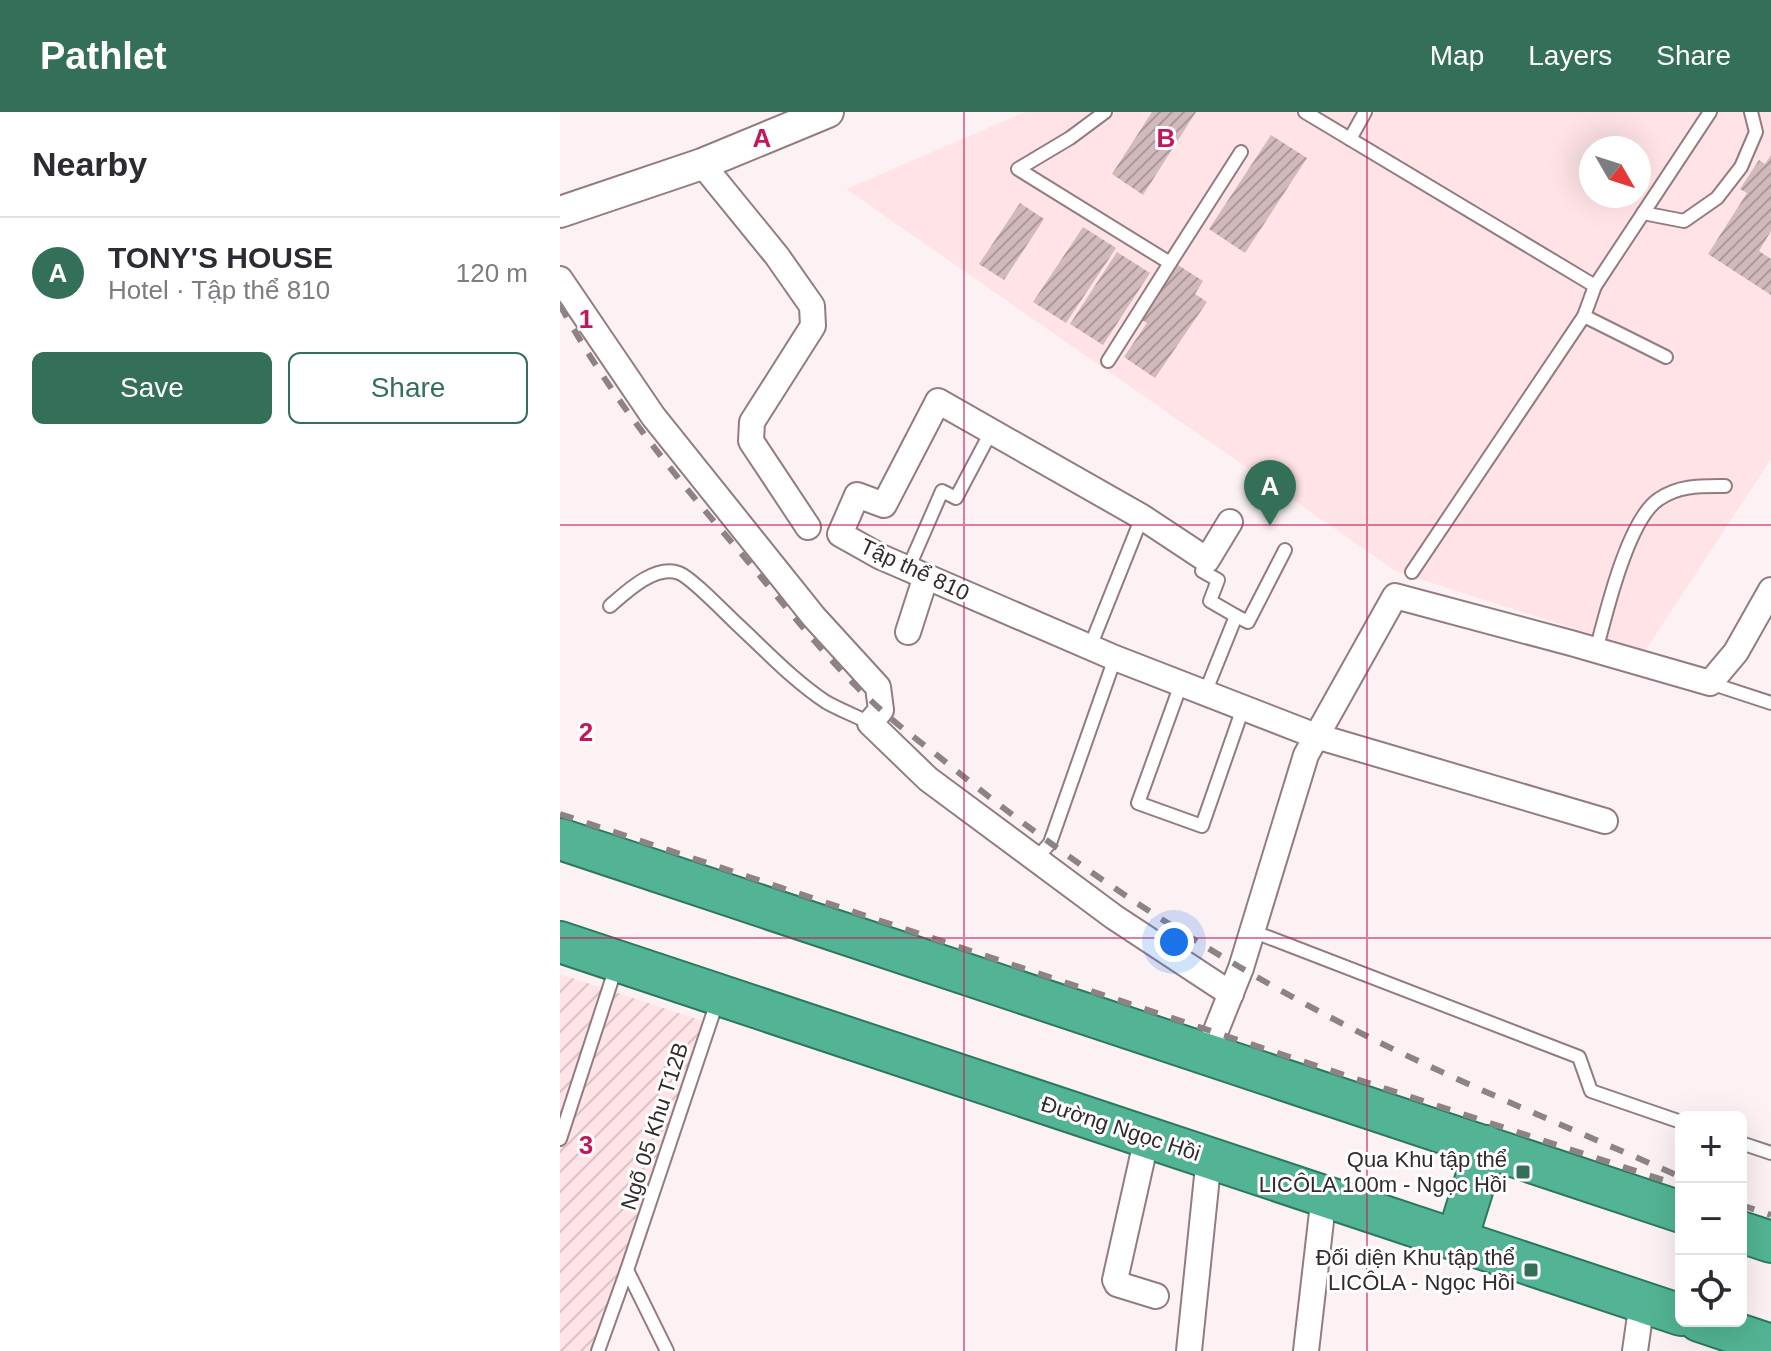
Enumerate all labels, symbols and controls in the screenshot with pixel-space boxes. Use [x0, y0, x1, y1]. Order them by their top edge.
text: Pathlet [40, 35, 167, 77]
text: Map [1430, 40, 1484, 71]
text: Layers [1528, 40, 1612, 71]
text: Share [1656, 40, 1731, 71]
text: A [753, 123, 772, 153]
text: B [1157, 123, 1175, 153]
north arrow [1579, 136, 1651, 208]
text: Nearby [32, 145, 147, 183]
text: TONY'S HOUSE [108, 241, 333, 274]
text: A [49, 258, 67, 288]
text: 120 m [456, 258, 528, 288]
text: Hotel · Tập thể 810 [108, 275, 330, 305]
text: 1 [579, 304, 593, 334]
button: Save [32, 352, 272, 424]
button: Share [288, 352, 528, 424]
pin: A [1244, 460, 1296, 526]
street label: Tập thể 810 [856, 533, 973, 606]
text: 2 [579, 717, 593, 747]
your location [1154, 922, 1194, 962]
street label: Ngõ 05 Khu T12B [616, 1039, 693, 1213]
street label: Đường Ngọc Hồi [1038, 1091, 1204, 1166]
map controls [1675, 1111, 1747, 1327]
button: + [1675, 1111, 1747, 1183]
text: 3 [579, 1130, 593, 1160]
place label: Qua Khu tập thể LICÔLA 100m - Ngọc Hồi [1259, 1147, 1507, 1197]
marker: Qua Khu tập thể LICÔLA 100m - Ngọc Hồi [1514, 1163, 1532, 1181]
button: − [1675, 1183, 1747, 1255]
place label: Đối diện Khu tập thể LICÔLA - Ngọc Hồi [1316, 1245, 1515, 1295]
button: locate [1675, 1255, 1747, 1327]
marker: Đối diện Khu tập thể LICÔLA - Ngọc Hồi [1522, 1261, 1540, 1279]

